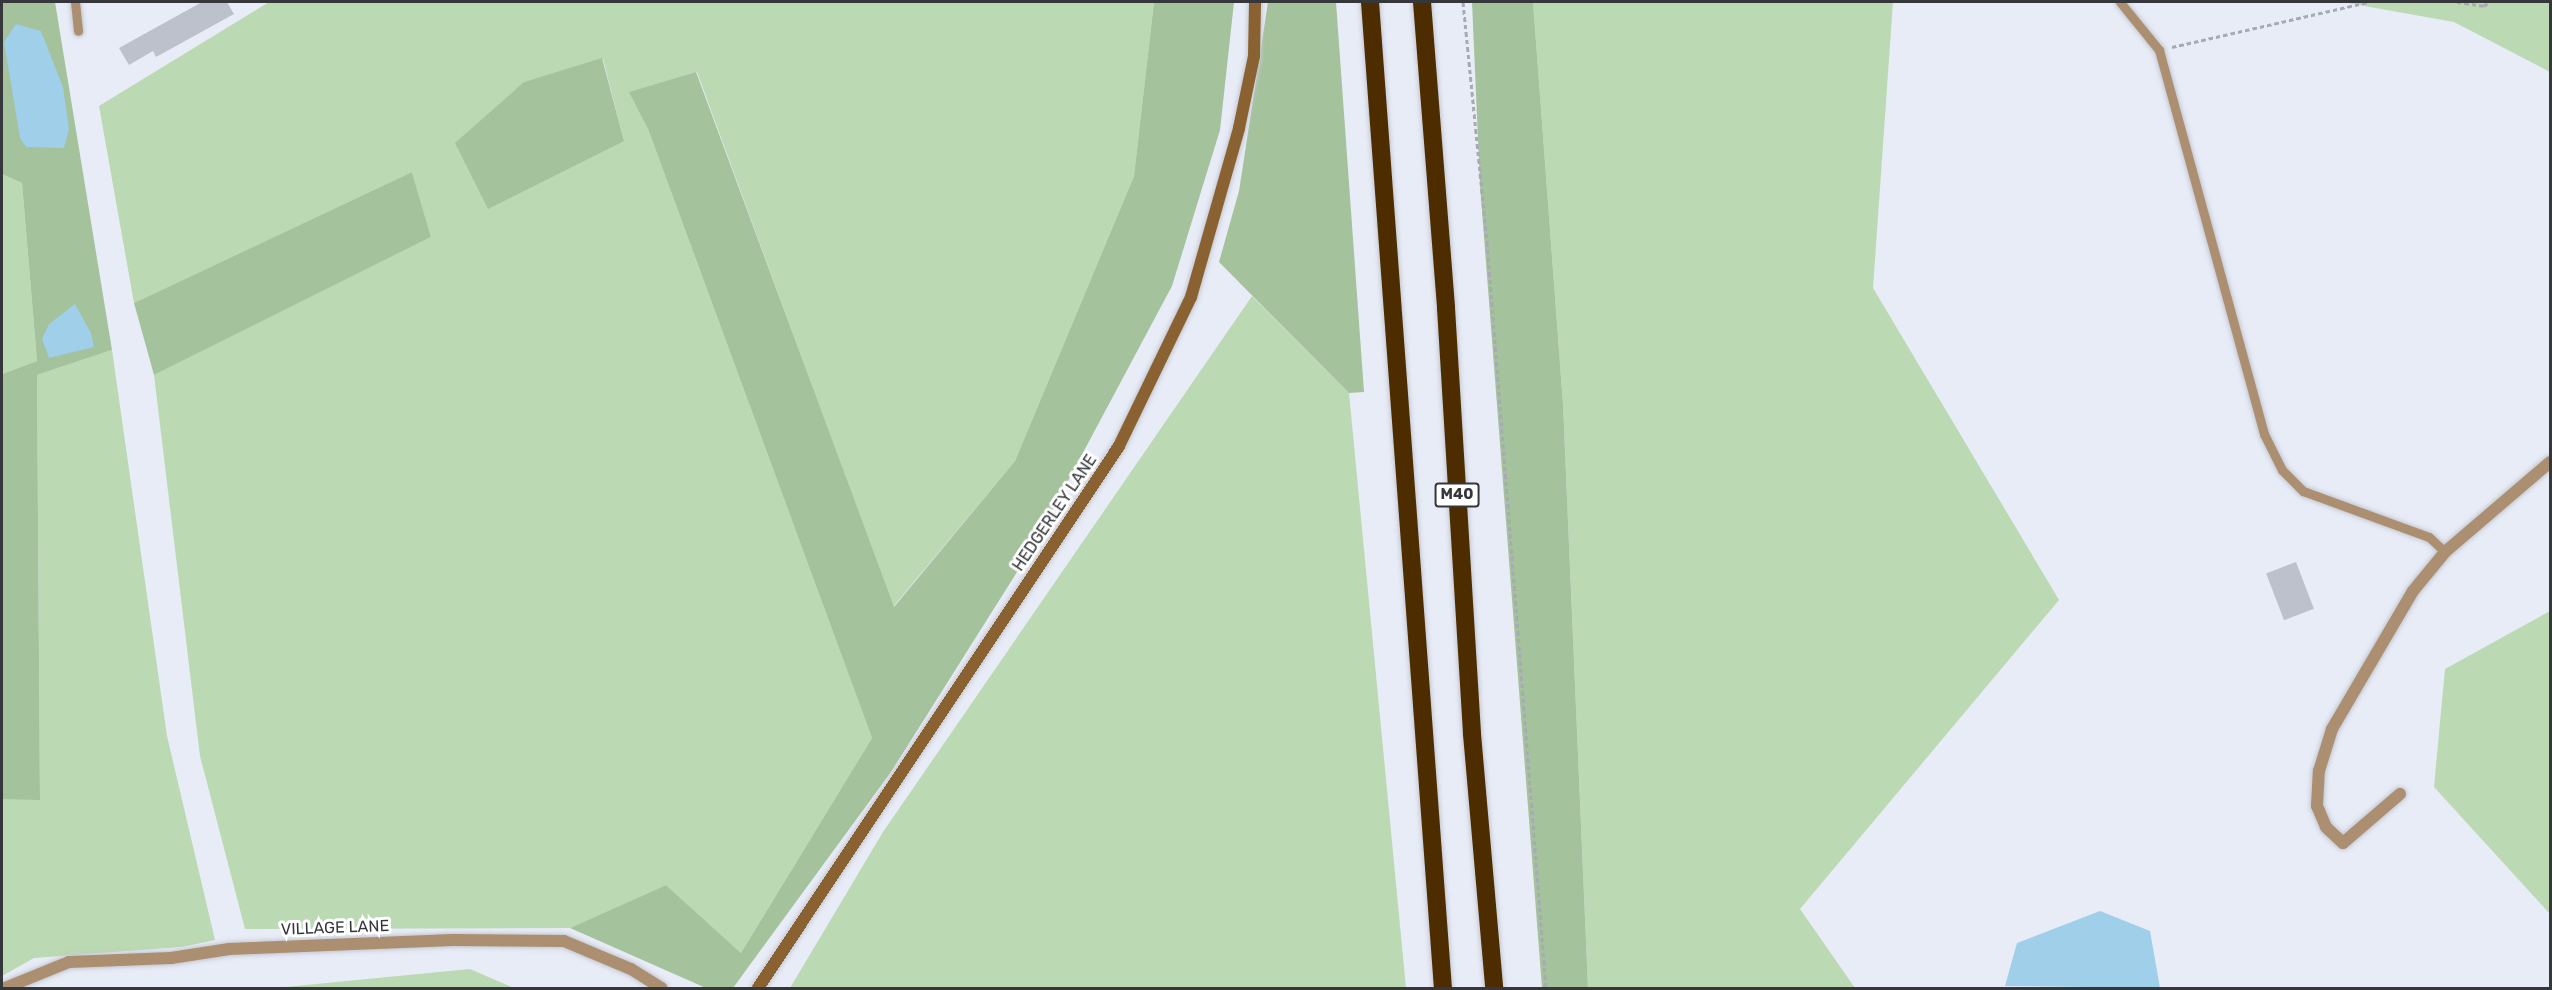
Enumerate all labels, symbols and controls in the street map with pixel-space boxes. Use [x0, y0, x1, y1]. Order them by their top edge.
street label: HEDGERLEY LANE [1009, 451, 1101, 575]
road number: M40 [1434, 483, 1480, 507]
street label: VILLAGE LANE [280, 917, 390, 939]

